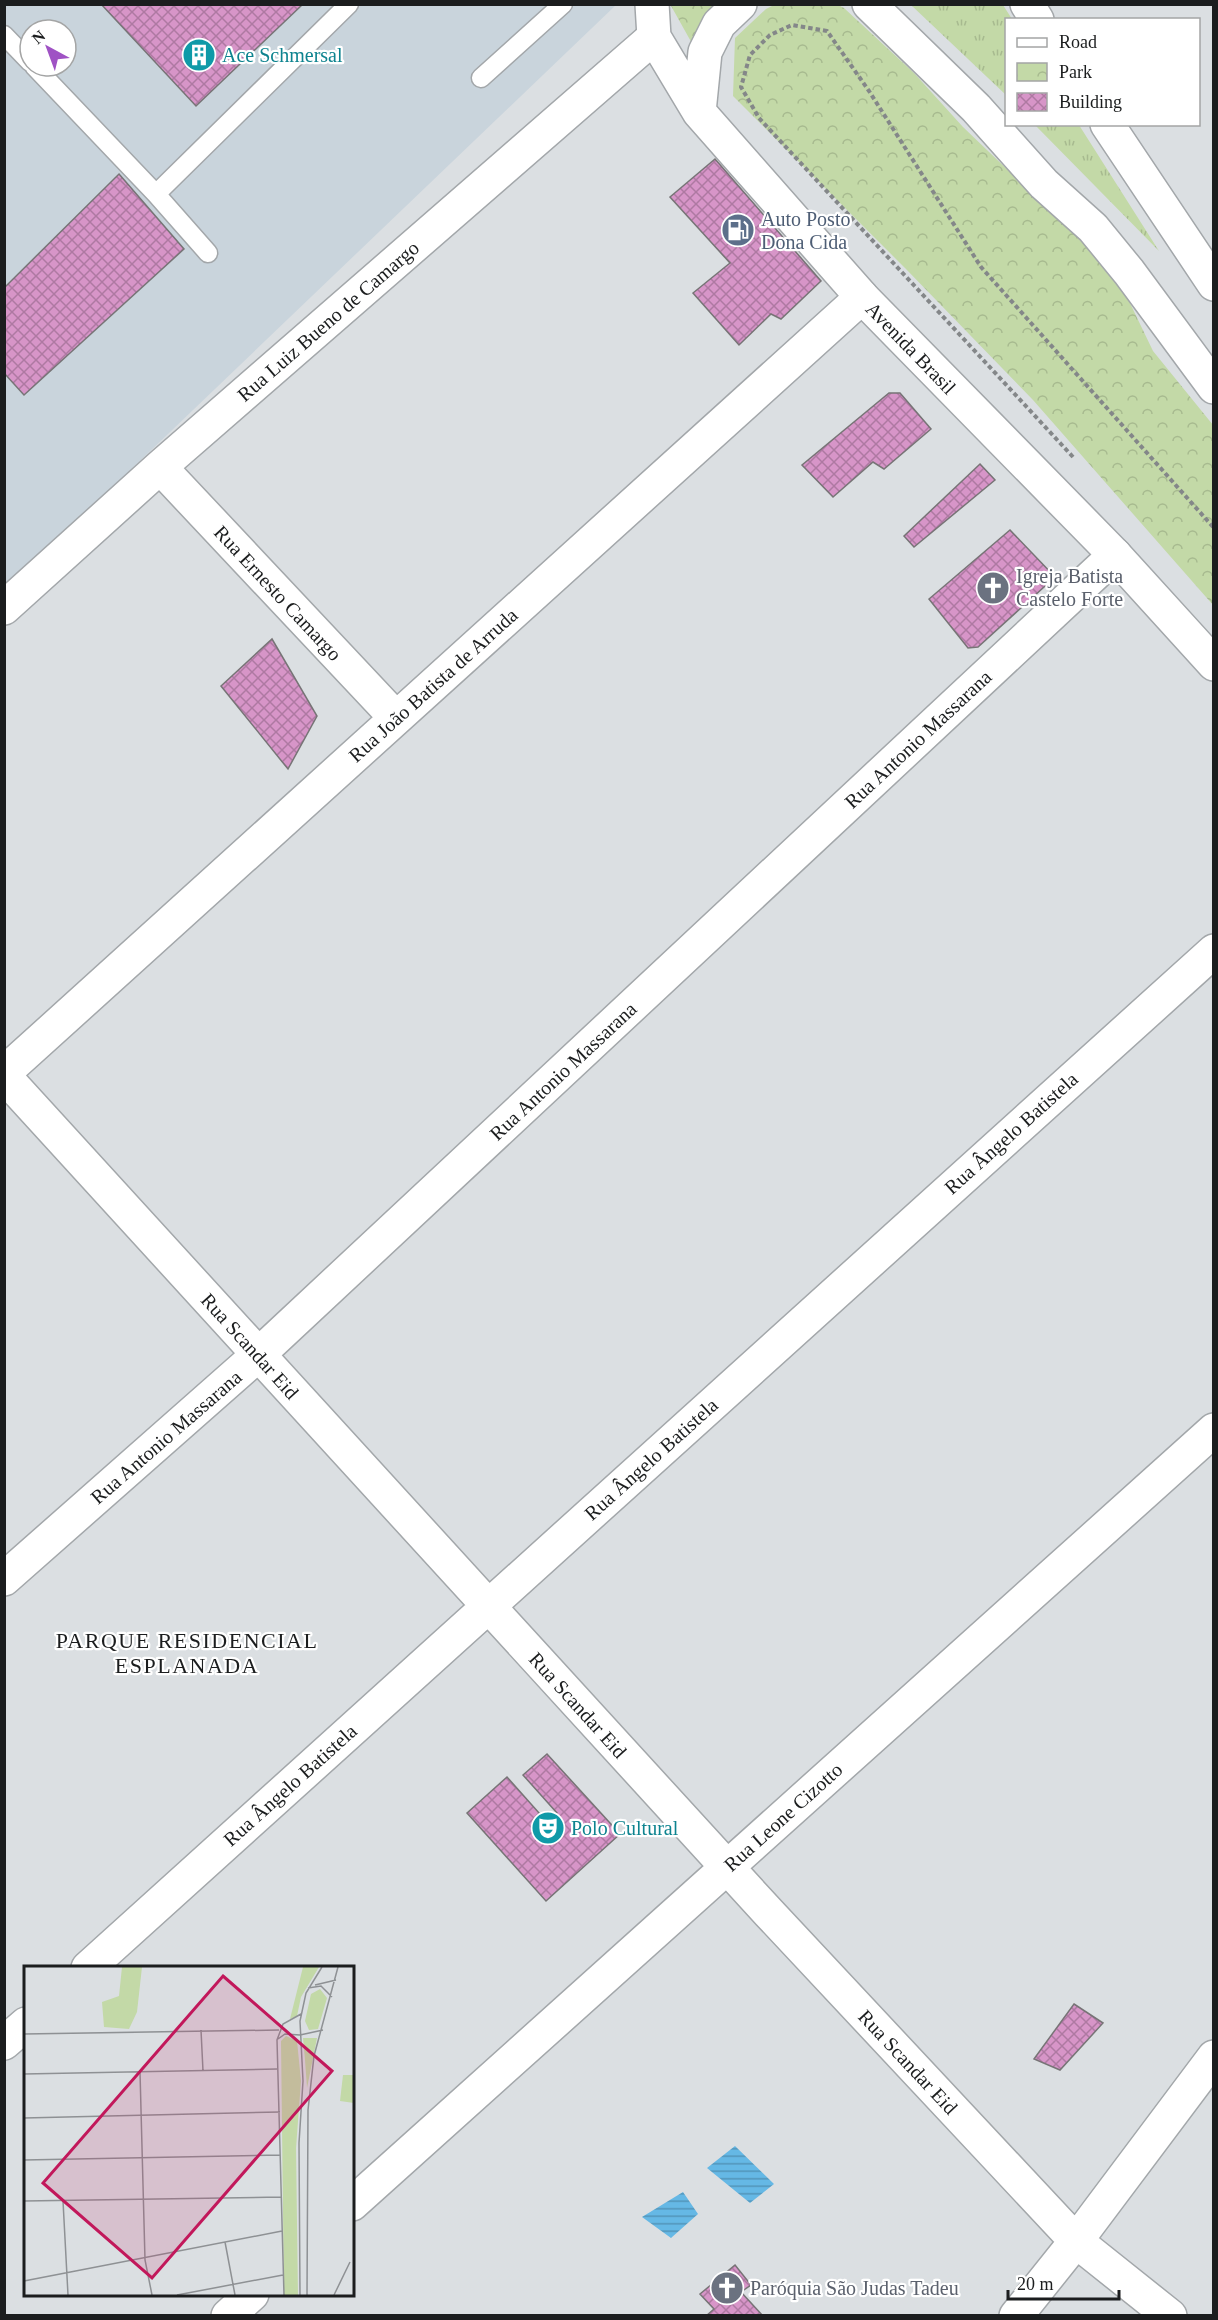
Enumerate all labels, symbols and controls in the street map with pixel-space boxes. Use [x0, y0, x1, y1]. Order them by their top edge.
north arrow [18, 18, 78, 78]
legend [1005, 18, 1200, 126]
text: N [29, 27, 49, 47]
text: Road [1059, 32, 1097, 52]
building icon: Ace Schmersal [181, 37, 217, 73]
place label: Ace Schmersal [222, 44, 343, 66]
text: Park [1059, 62, 1092, 82]
text: Building [1059, 92, 1122, 112]
place label: Auto Posto Dona Cida [761, 208, 850, 253]
fuel station icon: Auto Posto Dona Cida [720, 212, 756, 248]
street label: Rua Luiz Bueno de Camargo [233, 236, 424, 406]
street label: Avenida Brasil [862, 298, 961, 399]
street label: Rua Ernesto Camargo [209, 521, 346, 666]
place label: Igreja Batista Castelo Forte [1016, 565, 1123, 610]
church icon: Igreja Batista Castelo Forte [975, 570, 1011, 606]
street label: Rua João Batista de Arruda [344, 604, 522, 766]
street label: Rua Antonio Massarana [840, 665, 996, 813]
street label: Rua Antonio Massarana [485, 997, 641, 1145]
street label: Rua Ângelo Batistela [940, 1068, 1083, 1199]
street label: Rua Scandar Eid [197, 1289, 303, 1403]
street label: Rua Antonio Massarana [86, 1366, 246, 1508]
street label: Rua Ângelo Batistela [580, 1394, 723, 1525]
district label: PARQUE RESIDENCIAL ESPLANADA [56, 1628, 318, 1678]
street label: Rua Scandar Eid [525, 1648, 631, 1762]
street label: Rua Ângelo Batistela [219, 1720, 362, 1851]
street label: Rua Leone Cizotto [720, 1758, 846, 1876]
theatre icon: Polo Cultural [530, 1810, 566, 1846]
place label: Polo Cultural [571, 1817, 679, 1839]
inset map [24, 1966, 354, 2296]
street label: Rua Scandar Eid [854, 2005, 962, 2119]
scale bar [1008, 2263, 1119, 2301]
church icon: Paróquia São Judas Tadeu [709, 2270, 745, 2306]
text: 20 m [1017, 2274, 1054, 2294]
place label: Paróquia São Judas Tadeu [750, 2277, 959, 2300]

